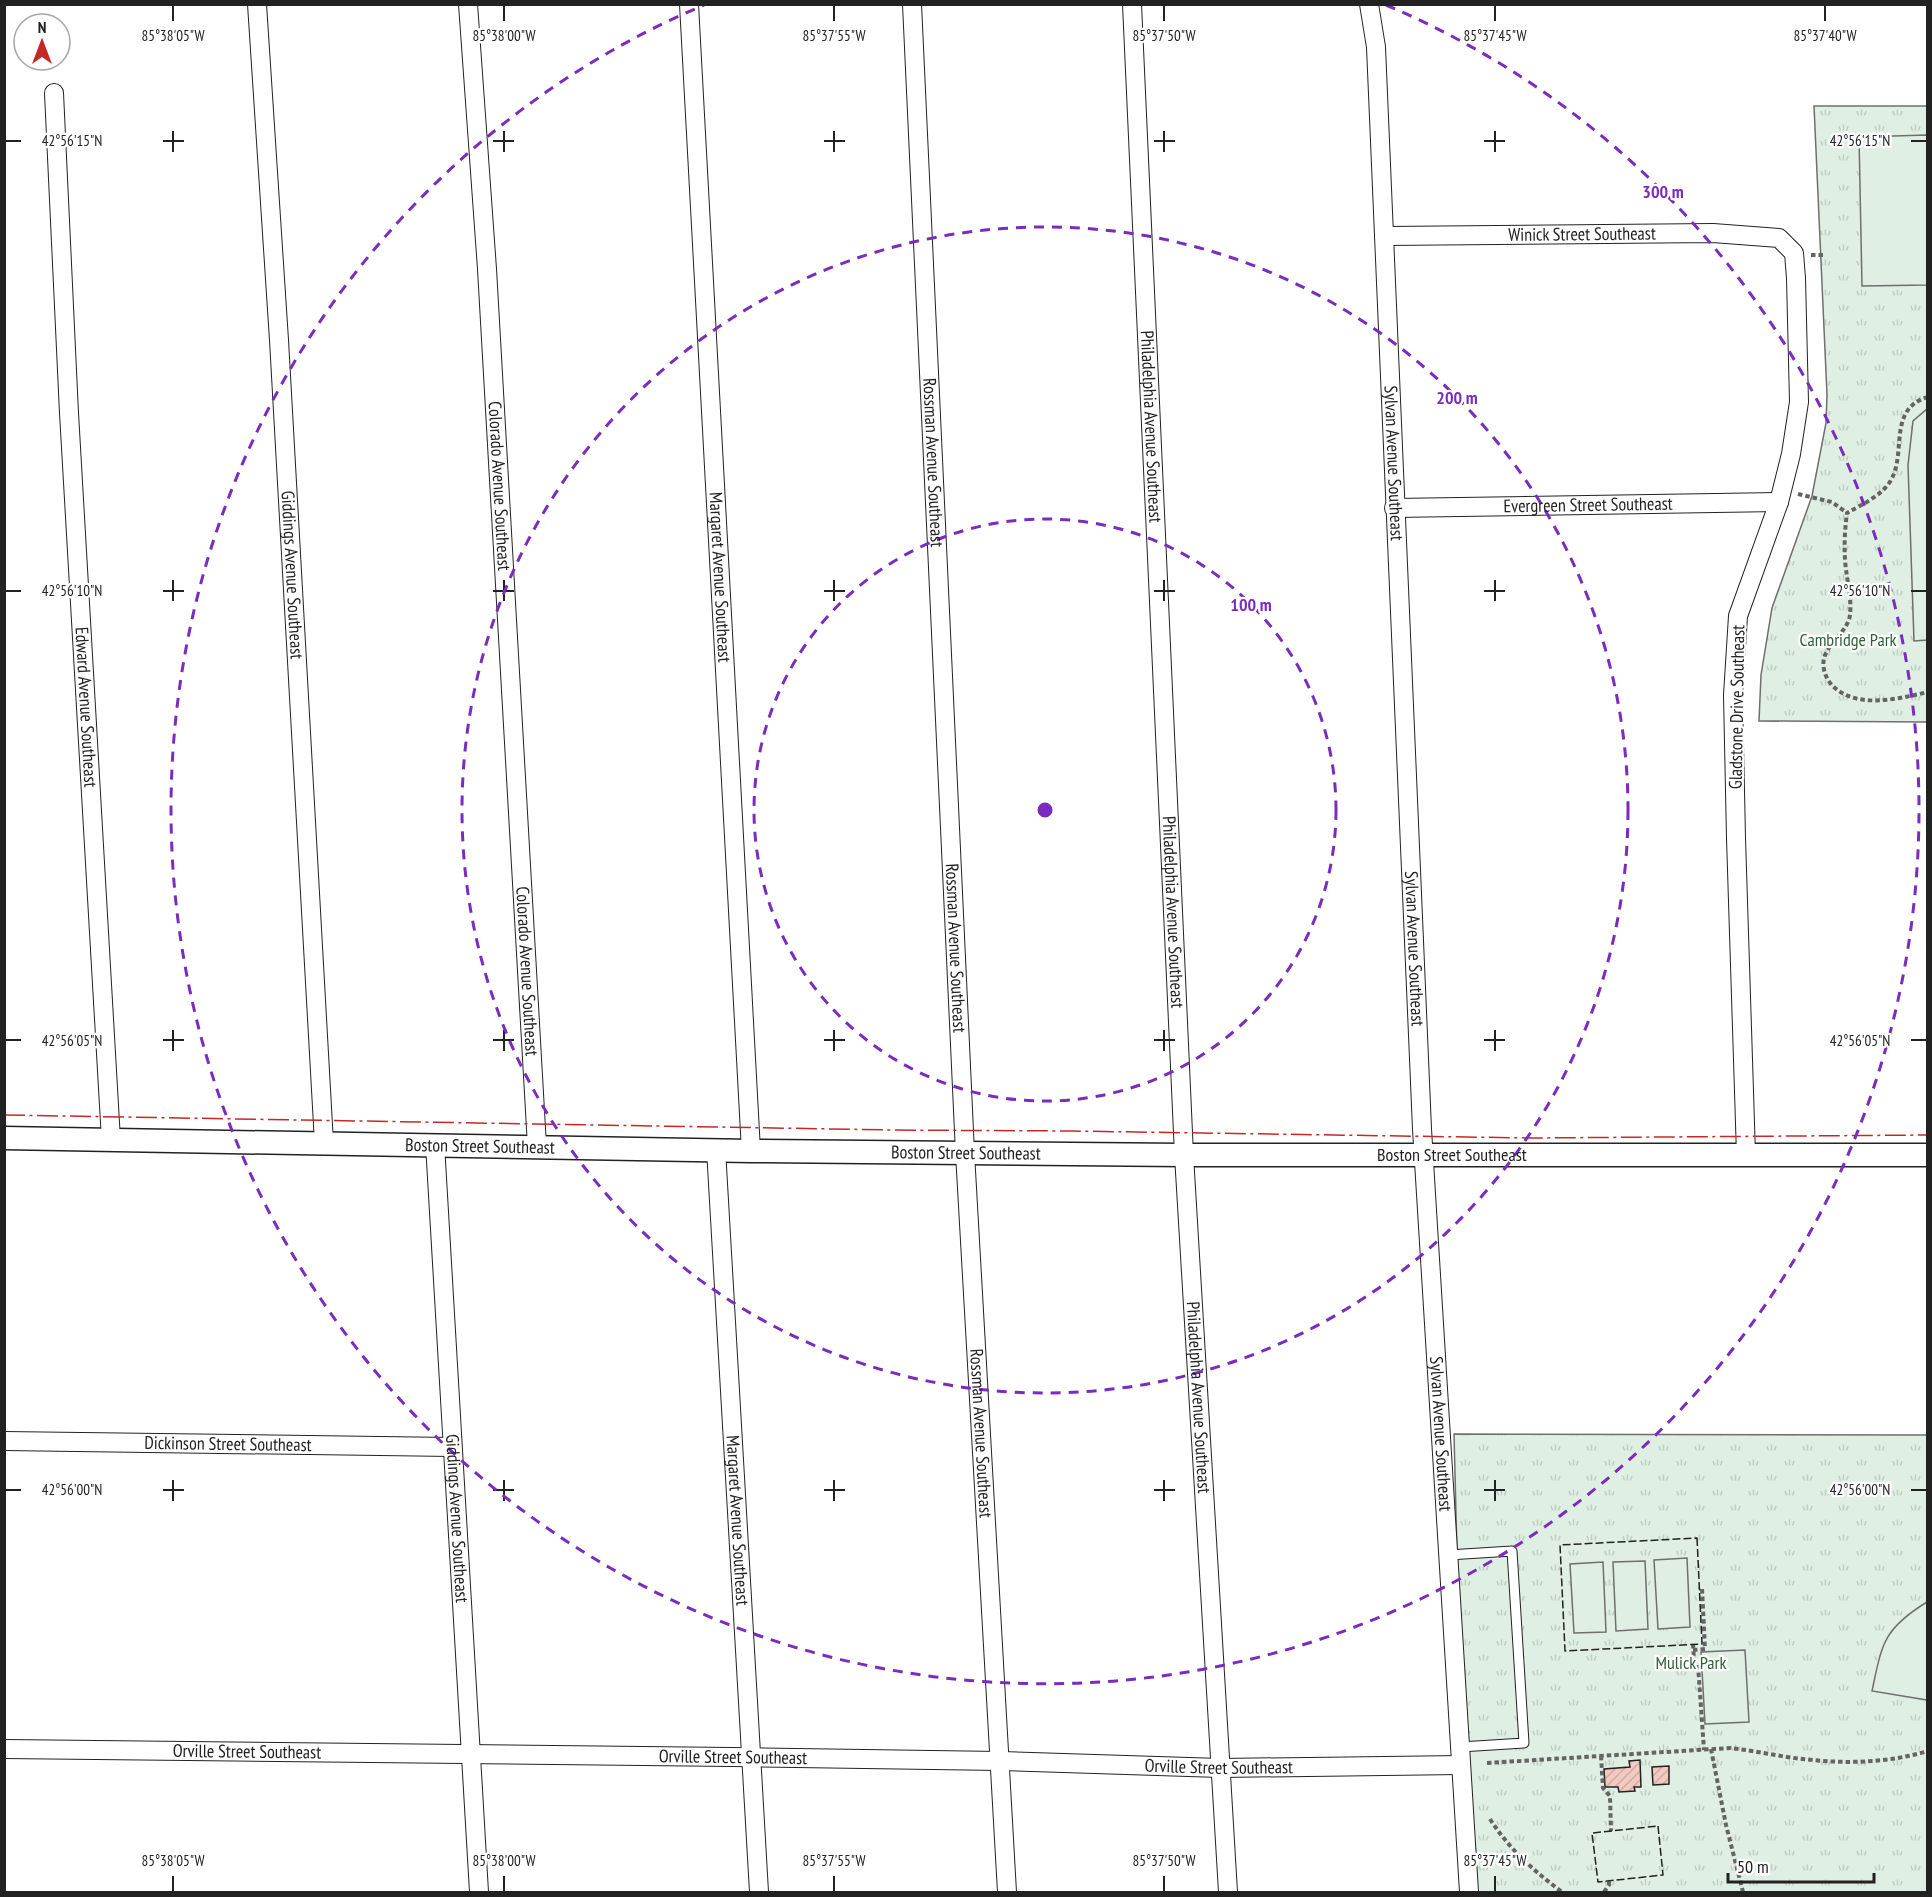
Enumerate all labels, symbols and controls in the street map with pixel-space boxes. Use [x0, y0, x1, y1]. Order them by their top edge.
north arrow [12, 12, 72, 72]
text: N [38, 17, 46, 37]
text: 85°38'05"W [141, 26, 205, 45]
text: 85°38'00"W [472, 26, 536, 45]
text: 85°37'55"W [802, 26, 866, 45]
text: 85°37'50"W [1132, 26, 1196, 45]
text: 85°37'45"W [1463, 26, 1527, 45]
text: 85°37'40"W [1793, 26, 1857, 45]
text: 42°56'15"N [42, 131, 102, 150]
text: 42°56'15"N [1830, 131, 1890, 150]
text: 300 m [1642, 180, 1684, 203]
street label: Winick Street Southeast [1508, 222, 1656, 246]
street label: Philadelphia Avenue Southeast [1136, 330, 1167, 523]
street label: Rossman Avenue Southeast [918, 377, 949, 548]
street label: Sylvan Avenue Southeast [1379, 385, 1409, 541]
text: 200 m [1436, 386, 1478, 409]
street label: Colorado Avenue Southeast [484, 401, 516, 571]
street label: Giddings Avenue Southeast [276, 490, 309, 660]
street label: Margaret Avenue Southeast [704, 491, 737, 663]
street label: Evergreen Street Southeast [1503, 492, 1673, 517]
text: 42°56'10"N [42, 581, 102, 600]
text: 42°56'10"N [1830, 581, 1890, 600]
text: 100 m [1230, 593, 1272, 616]
street label: Gladstone Drive Southeast [1724, 625, 1749, 789]
street label: Edward Avenue Southeast [70, 626, 103, 788]
park label: Cambridge Park [1799, 628, 1897, 651]
centre of rings [1035, 800, 1055, 820]
street label: Philadelphia Avenue Southeast [1158, 815, 1189, 1009]
street label: Rossman Avenue Southeast [941, 863, 971, 1033]
street label: Sylvan Avenue Southeast [1400, 870, 1430, 1027]
street label: Colorado Avenue Southeast [511, 886, 544, 1057]
text: 42°56'05"N [42, 1031, 102, 1050]
text: 42°56'05"N [1830, 1031, 1890, 1050]
street label: Boston Street Southeast [405, 1133, 555, 1159]
street label: Boston Street Southeast [891, 1140, 1041, 1165]
street label: Boston Street Southeast [1377, 1143, 1527, 1166]
street label: Philadelphia Avenue Southeast [1182, 1301, 1216, 1494]
street label: Rossman Avenue Southeast [965, 1348, 998, 1519]
street label: Sylvan Avenue Southeast [1425, 1356, 1458, 1512]
street label: Dickinson Street Southeast [144, 1431, 312, 1456]
street label: Giddings Avenue Southeast [441, 1433, 474, 1603]
street label: Margaret Avenue Southeast [722, 1435, 754, 1606]
text: 42°56'00"N [42, 1480, 102, 1499]
text: 42°56'00"N [1830, 1480, 1890, 1499]
park label: Mulick Park [1656, 1651, 1726, 1674]
street label: Orville Street Southeast [173, 1739, 321, 1763]
street label: Orville Street Southeast [659, 1744, 807, 1769]
street label: Orville Street Southeast [1144, 1754, 1293, 1779]
scale bar [1728, 1846, 1874, 1884]
text: 85°38'05"W [141, 1851, 205, 1870]
text: 85°38'00"W [472, 1851, 536, 1870]
text: 85°37'55"W [802, 1851, 866, 1870]
text: 85°37'50"W [1132, 1851, 1196, 1870]
text: 85°37'45"W [1463, 1851, 1527, 1870]
text: 50 m [1737, 1855, 1769, 1878]

